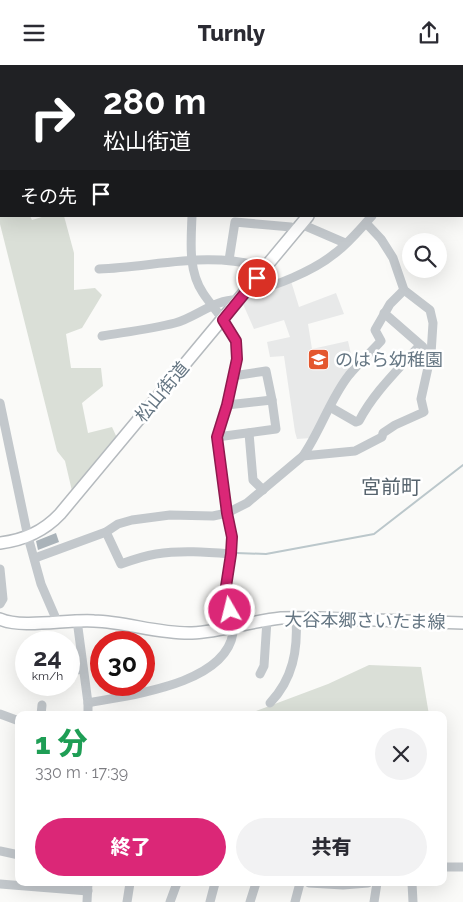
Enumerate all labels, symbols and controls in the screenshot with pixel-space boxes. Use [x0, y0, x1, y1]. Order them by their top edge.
icon: menu [20, 19, 48, 47]
icon: share [415, 19, 443, 47]
text: Turnly [198, 20, 265, 46]
text: 280 m [103, 81, 206, 122]
icon: right [20, 85, 85, 150]
text: 松山街道 [103, 128, 191, 154]
icon: arrive [87, 180, 115, 208]
text: その先 [20, 185, 77, 207]
map controls [402, 233, 447, 278]
button: search [402, 233, 447, 278]
pin [236, 257, 278, 299]
icon: arrive [243, 264, 271, 292]
school or university icon: のはら幼稚園 [307, 348, 331, 372]
place label: のはら幼稚園 [335, 349, 443, 370]
street label: 松山街道 [130, 357, 193, 426]
district label: 宮前町 [361, 475, 421, 499]
position arrow [203, 583, 255, 635]
street label: 大谷本郷さいたま線 [284, 609, 446, 632]
speed limit sign: 30 [90, 631, 155, 696]
text: 24 [33, 642, 62, 672]
text: km/h [32, 669, 63, 683]
text: 1 分 [35, 726, 88, 761]
button: close [375, 728, 427, 780]
text: 330 m · 17:39 [35, 763, 128, 782]
button: 終了 [35, 818, 226, 876]
button: 共有 [236, 818, 427, 876]

